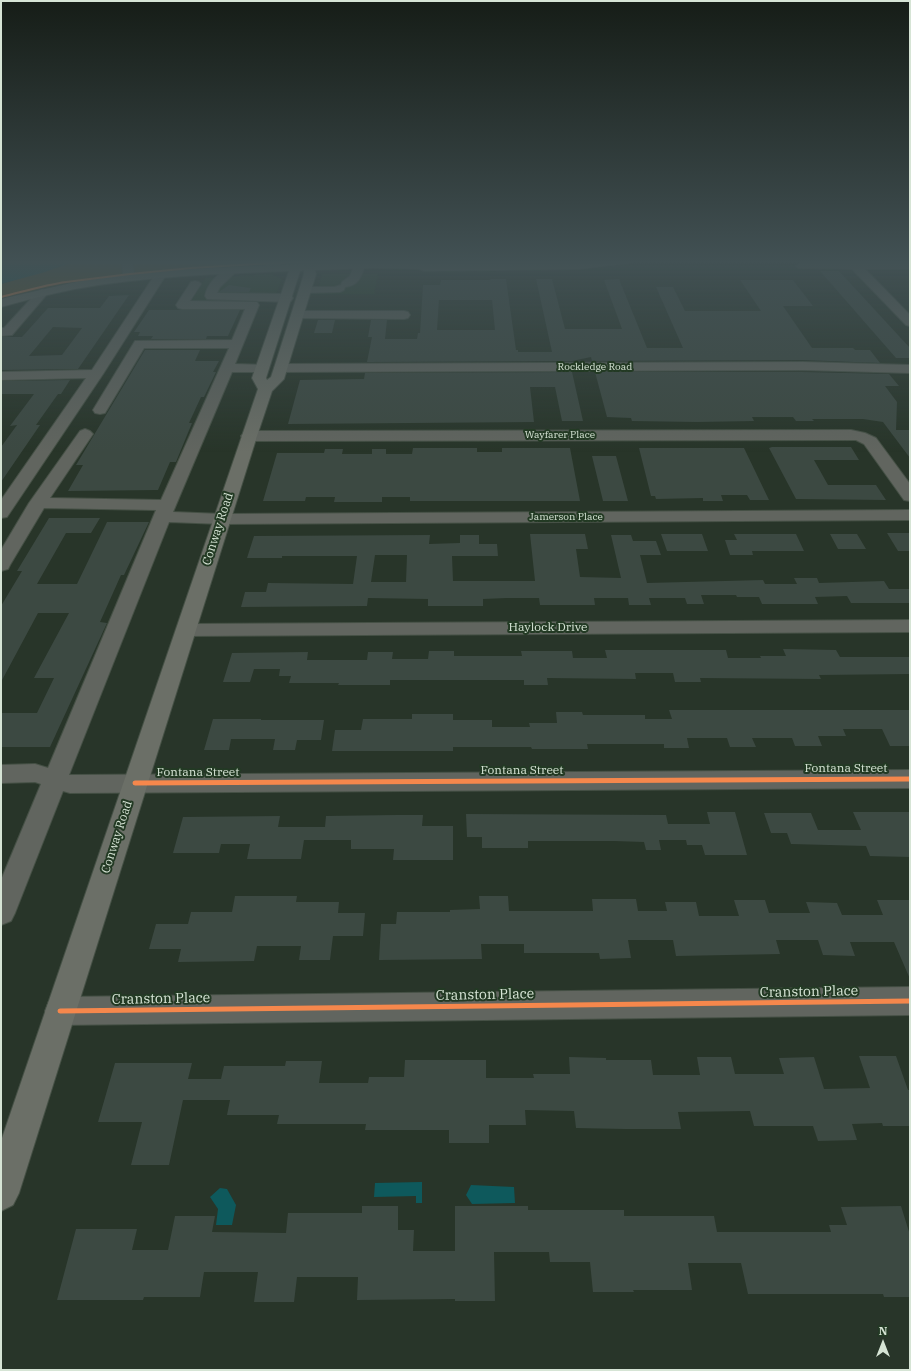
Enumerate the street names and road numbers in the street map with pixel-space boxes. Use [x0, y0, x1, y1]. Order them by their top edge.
street label: Rockledge Road [558, 361, 632, 373]
street label: Wayfarer Place [525, 429, 595, 441]
street label: Conway Road [199, 491, 237, 567]
street label: Jamerson Place [529, 511, 603, 523]
street label: Haylock Drive [508, 621, 588, 635]
street label: Fontana Street [805, 762, 887, 776]
street label: Fontana Street [481, 764, 563, 778]
street label: Fontana Street [157, 766, 239, 780]
street label: Conway Road [98, 799, 136, 875]
street label: Cranston Place [760, 983, 858, 1001]
street label: Cranston Place [436, 986, 534, 1004]
street label: Cranston Place [112, 990, 210, 1008]

